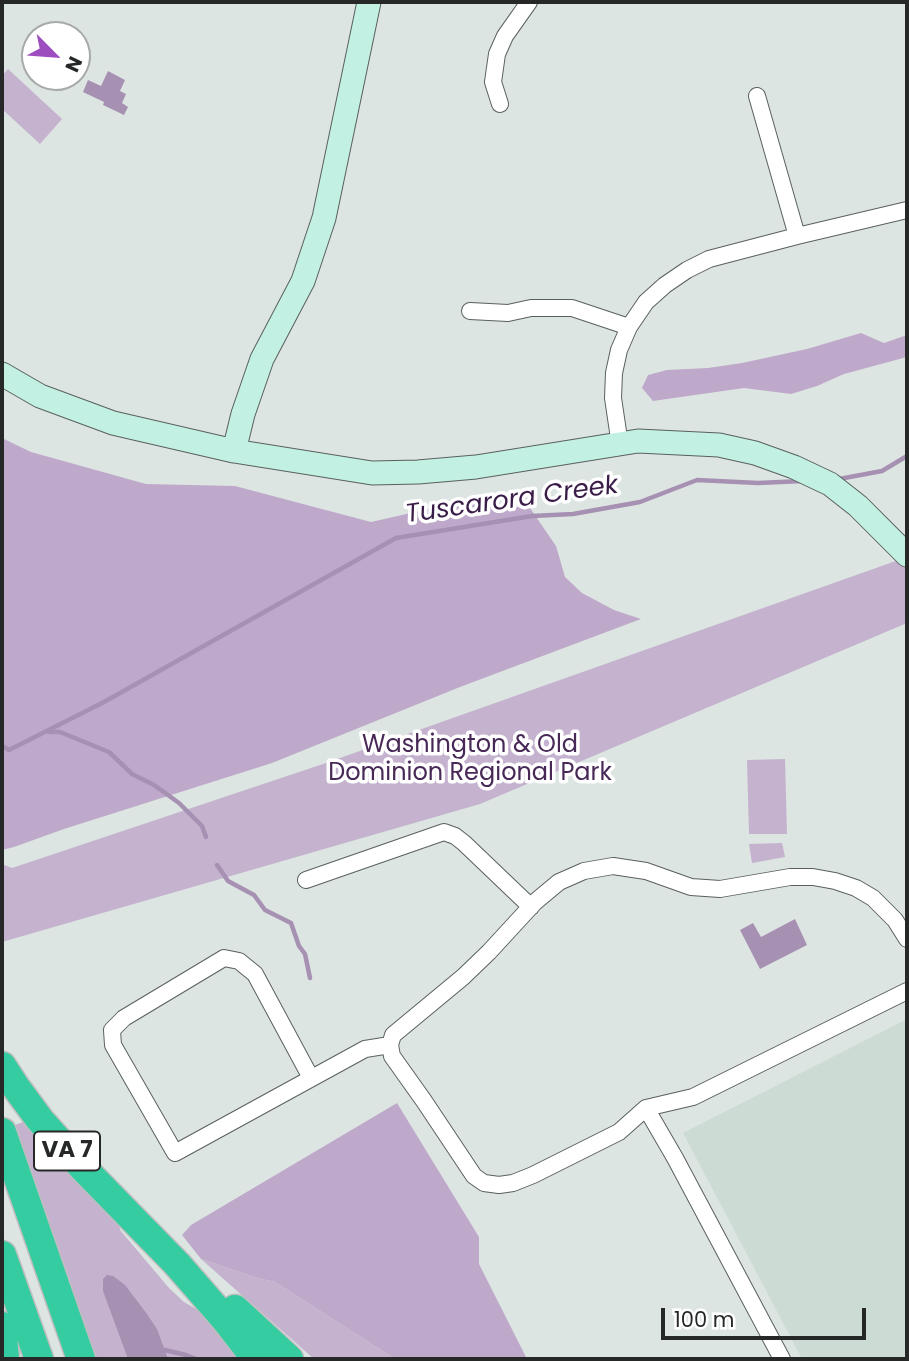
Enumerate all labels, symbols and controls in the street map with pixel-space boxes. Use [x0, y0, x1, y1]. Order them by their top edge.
north arrow [21, 21, 91, 91]
text: N [58, 52, 89, 76]
water label: Tuscarora Creek [404, 471, 620, 531]
park label: Washington & Old Dominion Regional Park [328, 732, 612, 788]
road number: VA 7 [34, 1132, 100, 1170]
scale bar [664, 1294, 869, 1338]
text: 100 m [674, 1305, 734, 1334]

